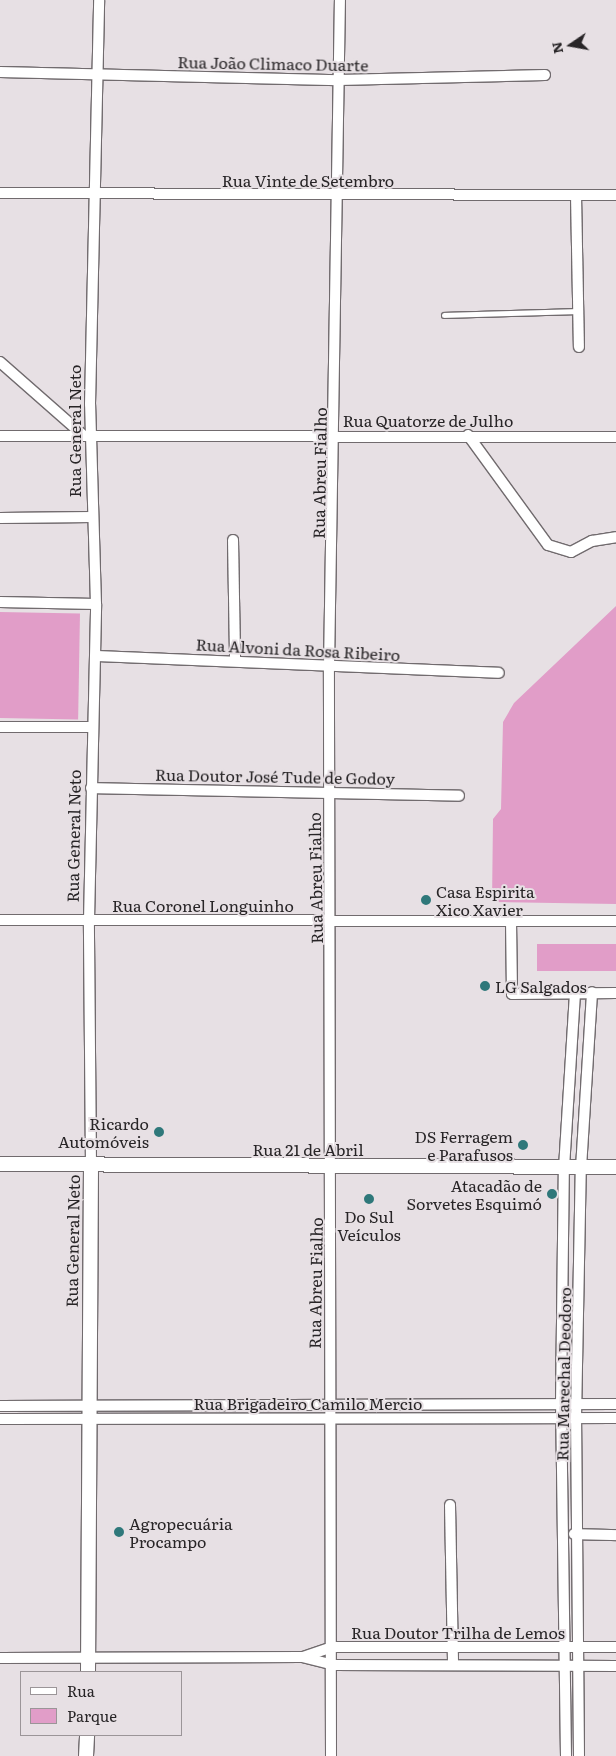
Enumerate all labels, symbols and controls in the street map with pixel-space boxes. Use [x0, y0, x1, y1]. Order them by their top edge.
north arrow [546, 20, 596, 70]
text: N [545, 40, 567, 56]
street label: Rua João Climaco Duarte [177, 52, 369, 74]
street label: Rua Vinte de Setembro [222, 170, 394, 190]
street label: Rua General Neto [64, 365, 84, 497]
street label: Rua Abreu Fialho [308, 407, 330, 539]
street label: Rua Quatorze de Julho [343, 410, 513, 430]
street label: Rua Alvoni da Rosa Ribeiro [195, 634, 401, 664]
street label: Rua Doutor José Tude de Godoy [155, 764, 395, 788]
street label: Rua General Neto [62, 769, 84, 903]
street label: Rua Abreu Fialho [304, 812, 326, 944]
place label: Casa Espirita Xico Xavier [436, 881, 535, 919]
marker: Casa Espirita Xico Xavier [420, 894, 432, 906]
street label: Rua Coronel Longuinho [112, 895, 294, 915]
place label: LG Salgados [495, 976, 587, 996]
marker: LG Salgados [479, 980, 491, 992]
place label: Ricardo Automóveis [58, 1113, 149, 1151]
marker: Ricardo Automóveis [153, 1126, 165, 1138]
place label: DS Ferragem e Parafusos [415, 1126, 513, 1164]
street label: Rua 21 de Abril [252, 1139, 364, 1159]
marker: DS Ferragem e Parafusos [517, 1139, 529, 1151]
street label: Rua General Neto [61, 1174, 83, 1308]
place label: Atacadão de Sorvetes Esquimó [406, 1175, 542, 1213]
marker: Atacadão de Sorvetes Esquimó [546, 1188, 558, 1200]
marker: Do Sul Veículos [363, 1193, 375, 1205]
place label: Do Sul Veículos [337, 1206, 401, 1244]
street label: Rua Abreu Fialho [304, 1217, 326, 1349]
street label: Rua Marechal Deodoro [552, 1287, 574, 1461]
street label: Rua Brigadeiro Camilo Mercio [194, 1393, 422, 1413]
place label: Agropecuária Procampo [129, 1513, 233, 1551]
marker: Agropecuária Procampo [113, 1526, 125, 1538]
street label: Rua Doutor Trilha de Lemos [351, 1622, 565, 1642]
legend [20, 1671, 182, 1736]
text: Rua [67, 1679, 95, 1702]
text: Parque [67, 1704, 117, 1727]

